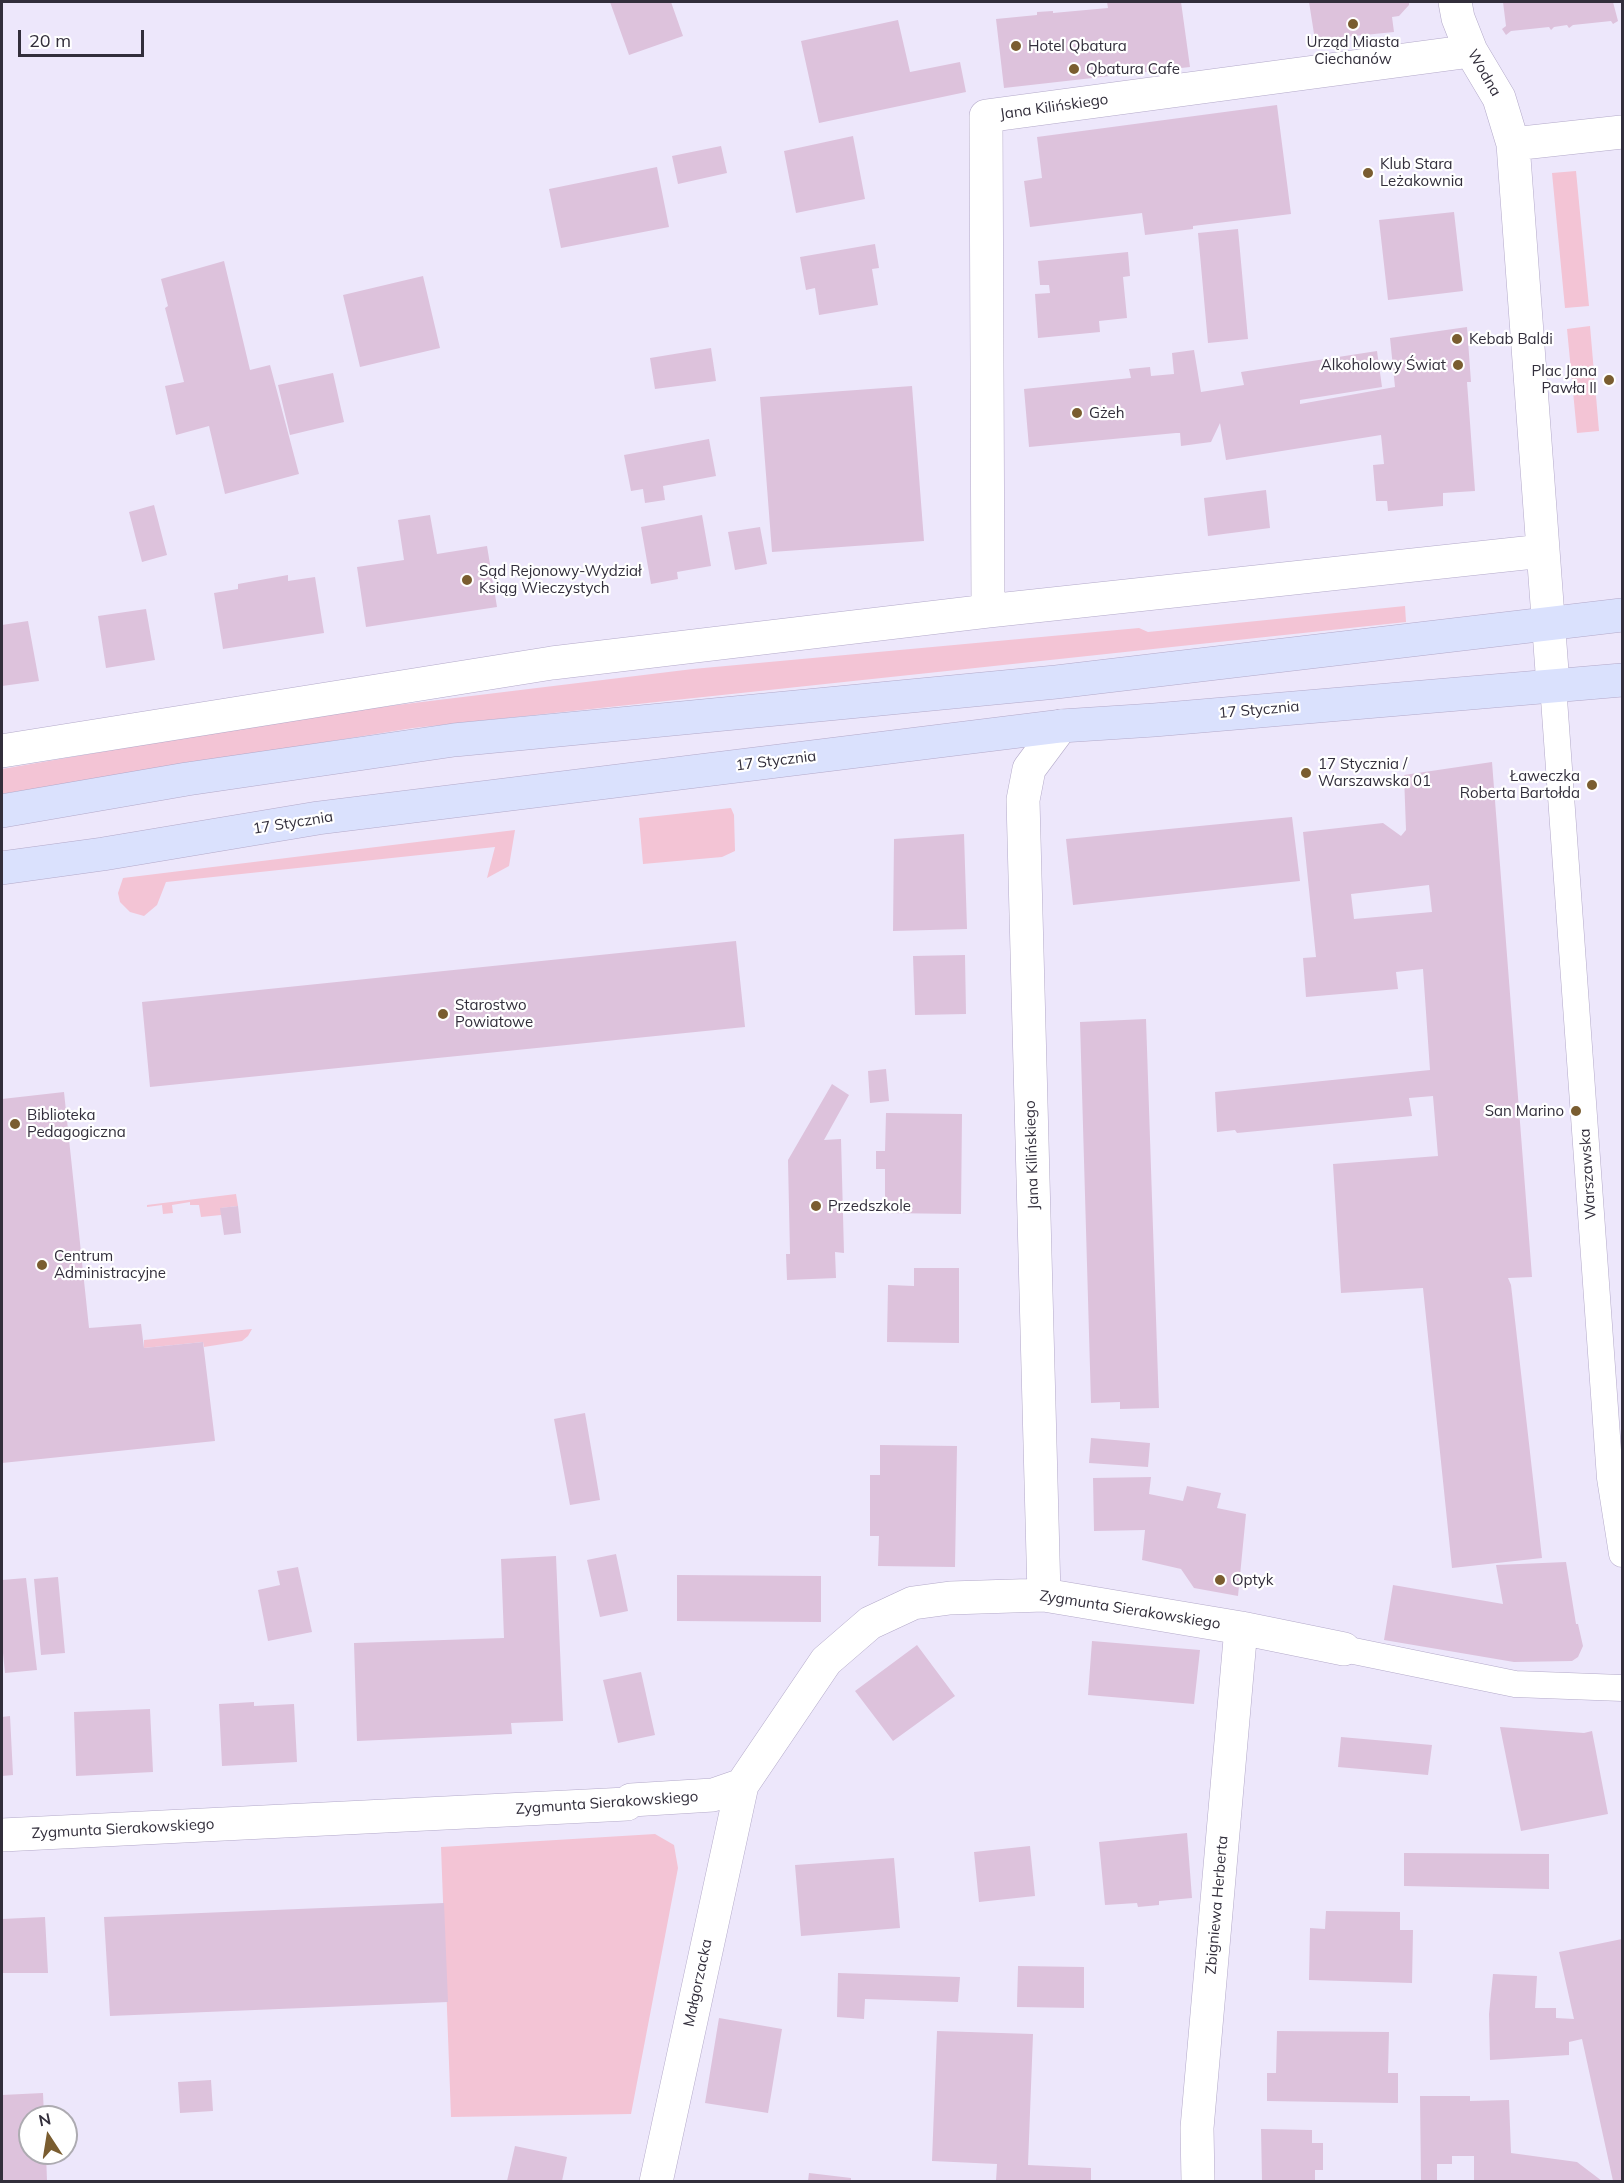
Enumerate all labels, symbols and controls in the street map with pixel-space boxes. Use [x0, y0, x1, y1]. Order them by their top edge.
marker: Urząd Miasta Ciechanów [1346, 17, 1360, 31]
scale bar [21, 18, 147, 56]
text: 20 m [29, 29, 71, 52]
place label: Urząd Miasta Ciechanów [1306, 33, 1400, 68]
place label: Hotel Qbatura [1028, 37, 1127, 55]
marker: Hotel Qbatura [1009, 39, 1023, 53]
street label: Wodna [1463, 46, 1505, 100]
place label: Qbatura Cafe [1086, 60, 1180, 78]
marker: Qbatura Cafe [1067, 62, 1081, 76]
street label: Jana Kilińskiego [999, 90, 1109, 124]
place label: Klub Stara Leżakownia [1380, 155, 1463, 190]
marker: Klub Stara Leżakownia [1361, 166, 1375, 180]
place label: Kebab Baldi [1469, 330, 1553, 348]
marker: Kebab Baldi [1450, 332, 1464, 346]
place label: Alkoholowy Świat [1321, 356, 1446, 374]
marker: Alkoholowy Świat [1451, 358, 1465, 372]
place label: Plac Jana Pawła II [1532, 362, 1597, 397]
marker: Plac Jana Pawła II [1602, 373, 1616, 387]
place label: Gżeh [1089, 404, 1125, 422]
marker: Gżeh [1070, 406, 1084, 420]
place label: Sąd Rejonowy-Wydział Ksiąg Wieczystych [479, 562, 642, 597]
marker: Sąd Rejonowy-Wydział Ksiąg Wieczystych [460, 573, 474, 587]
street label: 17 Stycznia [1218, 698, 1300, 722]
street label: 17 Stycznia [735, 747, 817, 775]
place label: 17 Stycznia / Warszawska 01 [1318, 755, 1431, 790]
marker: 17 Stycznia / Warszawska 01 [1299, 766, 1313, 780]
place label: Ławeczka Roberta Bartołda [1460, 767, 1580, 802]
marker: Ławeczka Roberta Bartołda [1585, 778, 1599, 792]
street label: 17 Stycznia [252, 808, 334, 838]
place label: Starostwo Powiatowe [455, 996, 533, 1031]
marker: Starostwo Powiatowe [436, 1007, 450, 1021]
street label: Jana Kilińskiego [1021, 1100, 1043, 1210]
place label: San Marino [1485, 1102, 1564, 1120]
marker: San Marino [1569, 1104, 1583, 1118]
place label: Biblioteka Pedagogiczna [27, 1106, 126, 1141]
marker: Biblioteka Pedagogiczna [8, 1117, 22, 1131]
street label: Warszawska [1576, 1128, 1600, 1220]
place label: Przedszkole [828, 1197, 911, 1215]
marker: Przedszkole [809, 1199, 823, 1213]
place label: Centrum Administracyjne [54, 1247, 166, 1282]
marker: Centrum Administracyjne [35, 1258, 49, 1272]
place label: Optyk [1232, 1571, 1274, 1589]
marker: Optyk [1213, 1573, 1227, 1587]
street label: Zygmunta Sierakowskiego [1038, 1587, 1222, 1633]
street label: Zygmunta Sierakowskiego [515, 1788, 699, 1818]
street label: Zygmunta Sierakowskiego [31, 1815, 215, 1843]
street label: Zbigniewa Herberta [1202, 1835, 1232, 1975]
street label: Małgorzacka [680, 1937, 716, 2029]
north arrow [18, 2105, 78, 2165]
text: N [37, 2108, 53, 2130]

